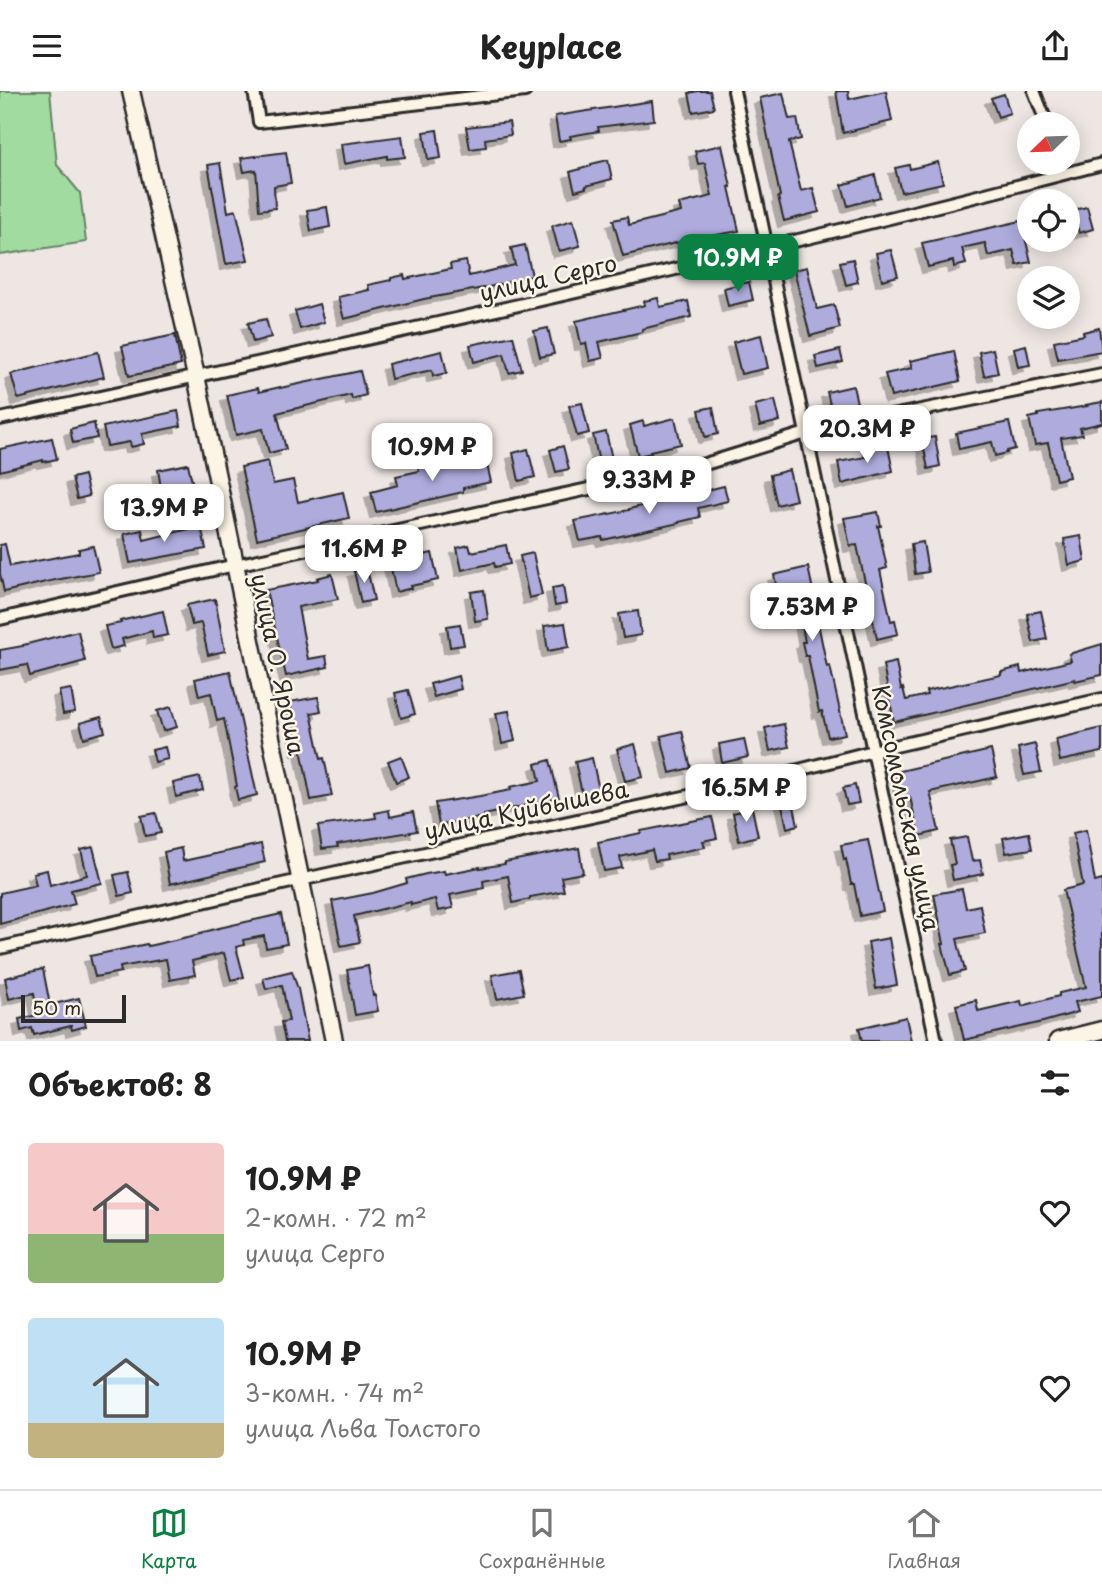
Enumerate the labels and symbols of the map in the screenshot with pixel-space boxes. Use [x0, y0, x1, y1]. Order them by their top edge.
north arrow [1017, 112, 1080, 175]
pin: 10.9M ₽ [673, 235, 803, 294]
street label: улица Серго [476, 244, 620, 310]
pin: 20.3M ₽ [802, 405, 932, 465]
pin: 10.9M ₽ [367, 423, 497, 483]
pin: 9.33M ₽ [584, 457, 714, 516]
pin: 13.9M ₽ [99, 484, 229, 544]
pin: 11.6M ₽ [299, 525, 429, 585]
street label: улица О. Яроша [243, 570, 315, 758]
pin: 7.53M ₽ [747, 583, 877, 643]
street label: Комсомольская улица [864, 682, 950, 935]
pin: 16.5M ₽ [681, 765, 811, 824]
street label: улица Куйбышева [421, 770, 632, 848]
scale bar [21, 992, 126, 1024]

